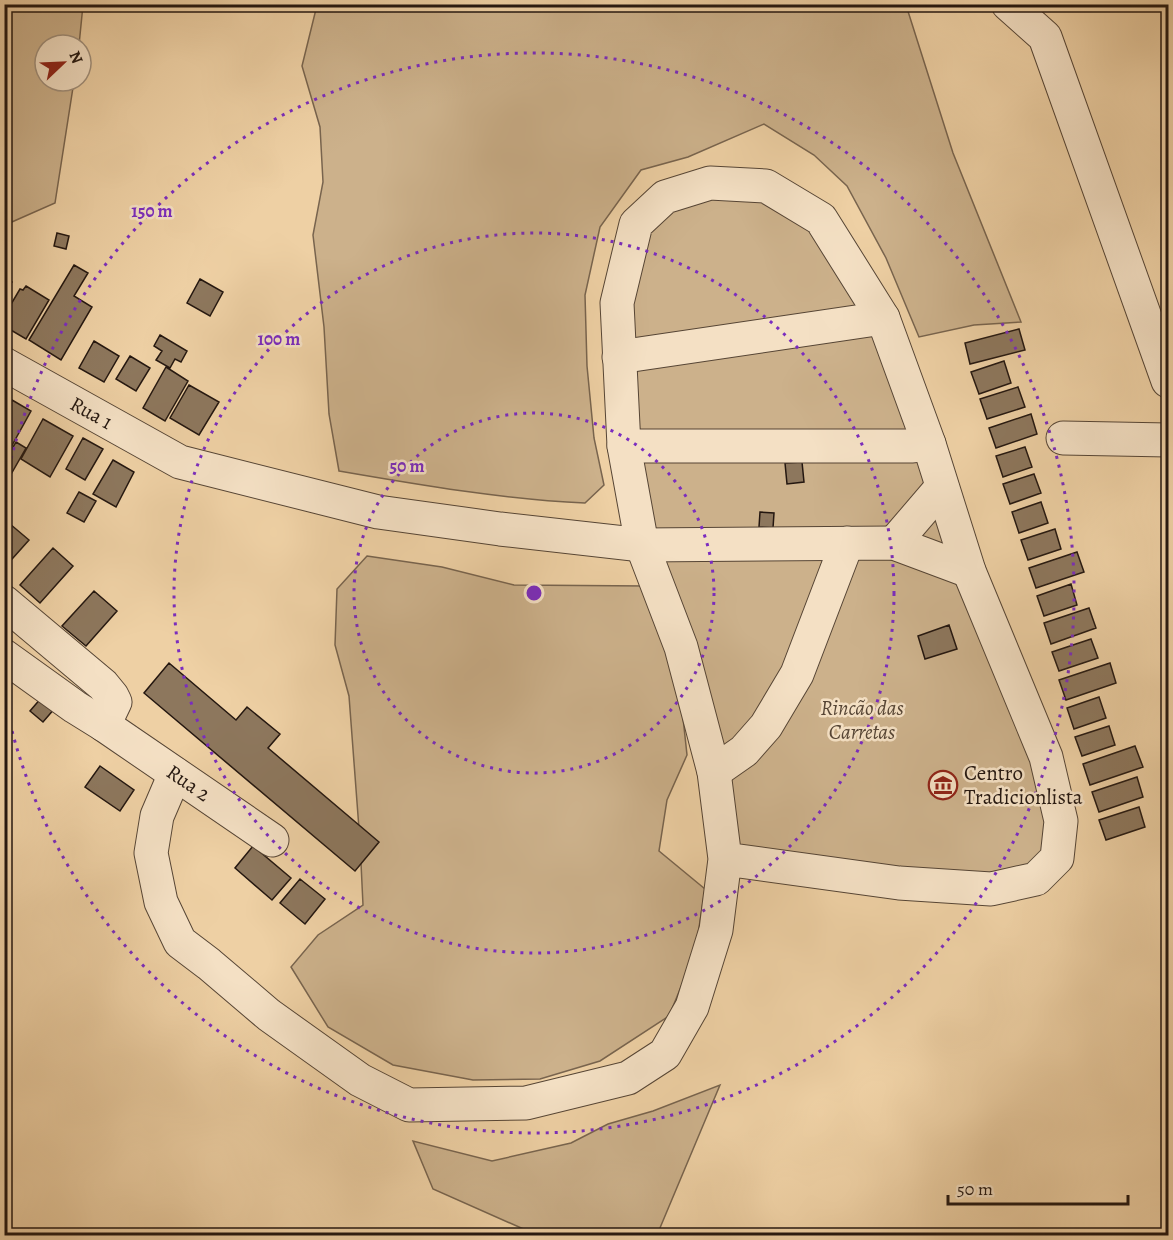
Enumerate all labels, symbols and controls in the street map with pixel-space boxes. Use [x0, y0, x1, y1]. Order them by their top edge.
north arrow [33, 33, 93, 93]
text: N [63, 48, 88, 68]
text: 150 m [131, 199, 173, 223]
text: 100 m [258, 327, 300, 351]
street label: Rua 1 [65, 390, 118, 436]
text: 50 m [390, 454, 424, 478]
centre of rings [524, 583, 544, 603]
park label: Rincão das Carretas [820, 694, 904, 746]
street label: Rua 2 [161, 758, 216, 808]
place label: Centro Tradicionlista [964, 759, 1083, 811]
museum icon: Centro Tradicionlista [927, 769, 959, 801]
scale bar [948, 1168, 1128, 1206]
text: 50 m [957, 1177, 993, 1201]

